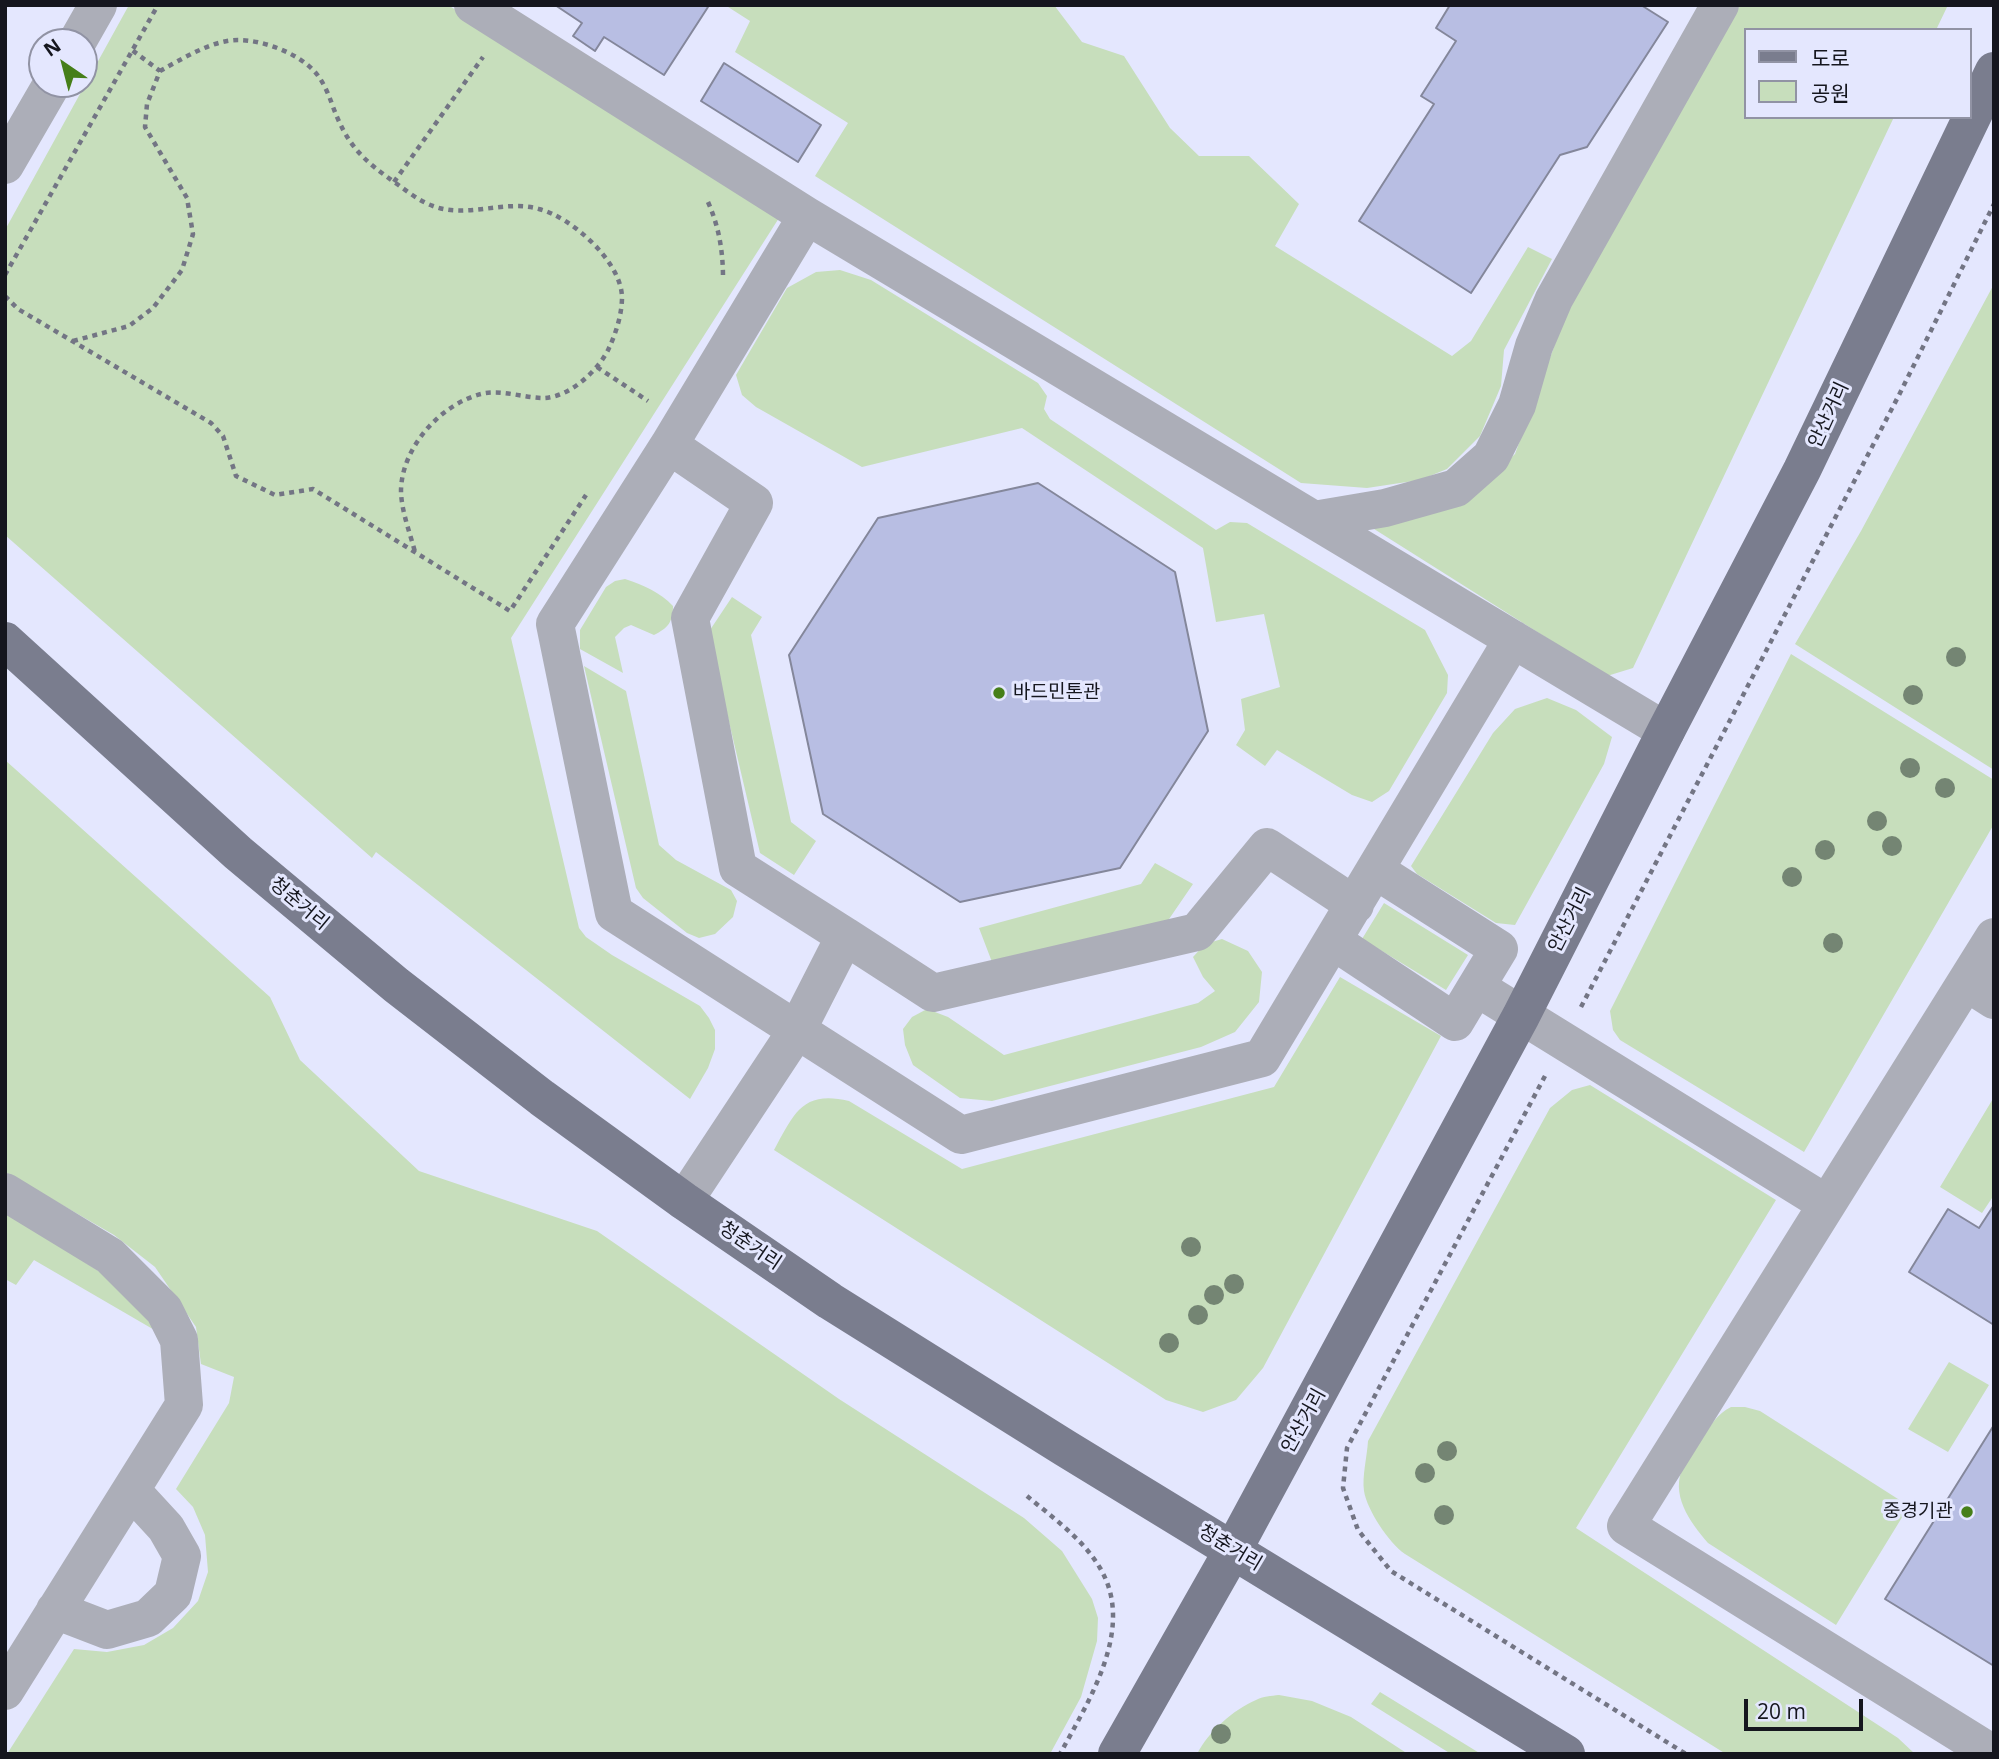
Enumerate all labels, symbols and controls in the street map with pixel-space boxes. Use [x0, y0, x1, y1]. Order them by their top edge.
north arrow [28, 28, 98, 98]
legend [1744, 28, 1971, 119]
text: N [38, 32, 66, 63]
text: 도로 [1811, 44, 1850, 72]
text: 공원 [1811, 79, 1850, 107]
street label: 안산거리 [1804, 378, 1854, 452]
place label: 바드민톤관 [1013, 682, 1100, 704]
marker: 바드민톤관 [991, 685, 1007, 701]
street label: 청춘거리 [265, 873, 333, 935]
street label: 안산거리 [1544, 884, 1596, 956]
street label: 청춘거리 [715, 1217, 785, 1275]
street label: 안산거리 [1277, 1385, 1331, 1457]
place label: 중경기관 [1883, 1501, 1953, 1523]
marker: 중경기관 [1959, 1504, 1975, 1520]
street label: 청춘거리 [1194, 1520, 1266, 1576]
scale bar [1747, 1686, 1866, 1730]
text: 20 m [1757, 1697, 1806, 1725]

